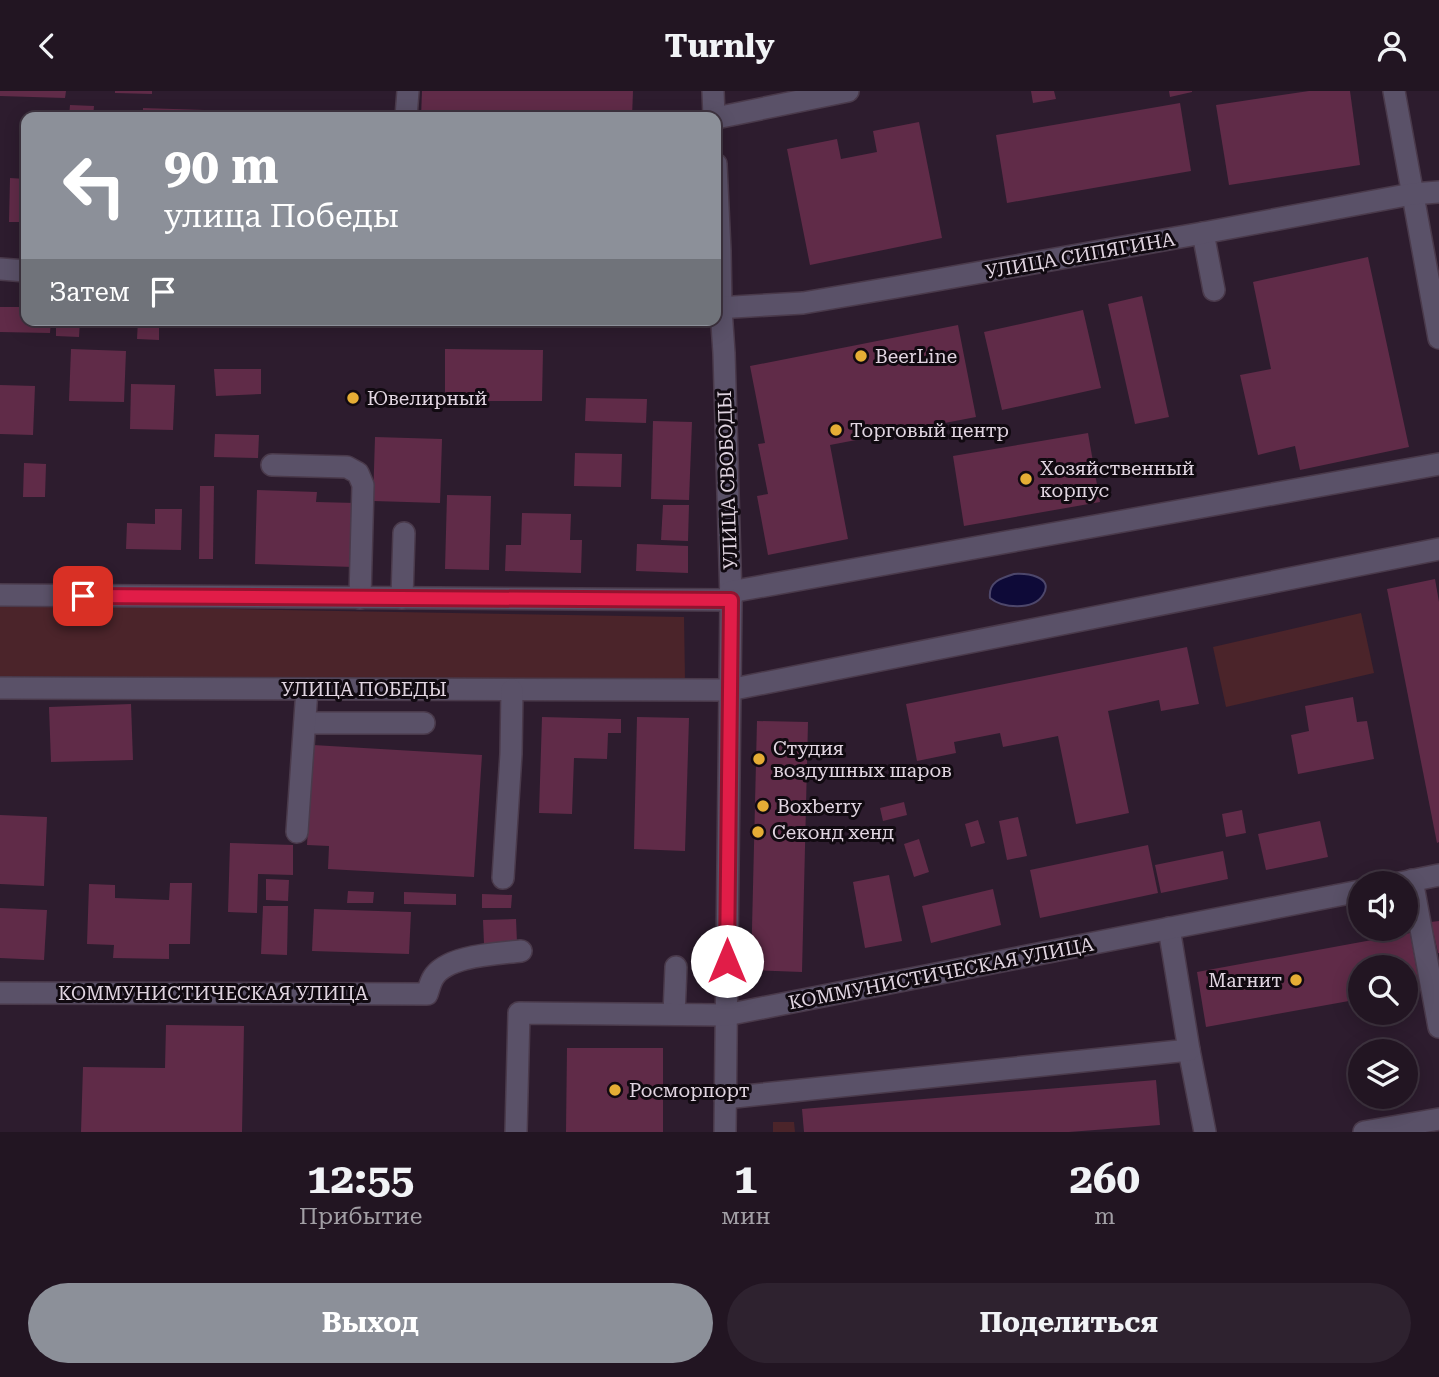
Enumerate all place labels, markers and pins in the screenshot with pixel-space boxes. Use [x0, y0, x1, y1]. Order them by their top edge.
place label: BeerLine [875, 345, 957, 368]
marker: BeerLine [853, 348, 869, 364]
place label: Ювелирный [367, 387, 487, 410]
marker: Ювелирный [345, 390, 361, 406]
place label: Торговый центр [850, 419, 1009, 442]
marker: Торговый центр [828, 422, 844, 438]
place label: Хозяйственный корпус [1040, 457, 1195, 502]
marker: Хозяйственный корпус [1018, 471, 1034, 487]
pin [53, 566, 113, 626]
place label: Студия воздушных шаров [773, 737, 952, 782]
marker: Студия воздушных шаров [751, 751, 767, 767]
place label: Boxberry [777, 795, 863, 818]
marker: Boxberry [755, 798, 771, 814]
place label: Секонд хенд [772, 821, 894, 844]
marker: Секонд хенд [750, 824, 766, 840]
place label: Магнит [1208, 969, 1282, 992]
marker: Магнит [1288, 972, 1304, 988]
place label: Росморпорт [629, 1079, 750, 1102]
marker: Росморпорт [607, 1082, 623, 1098]

